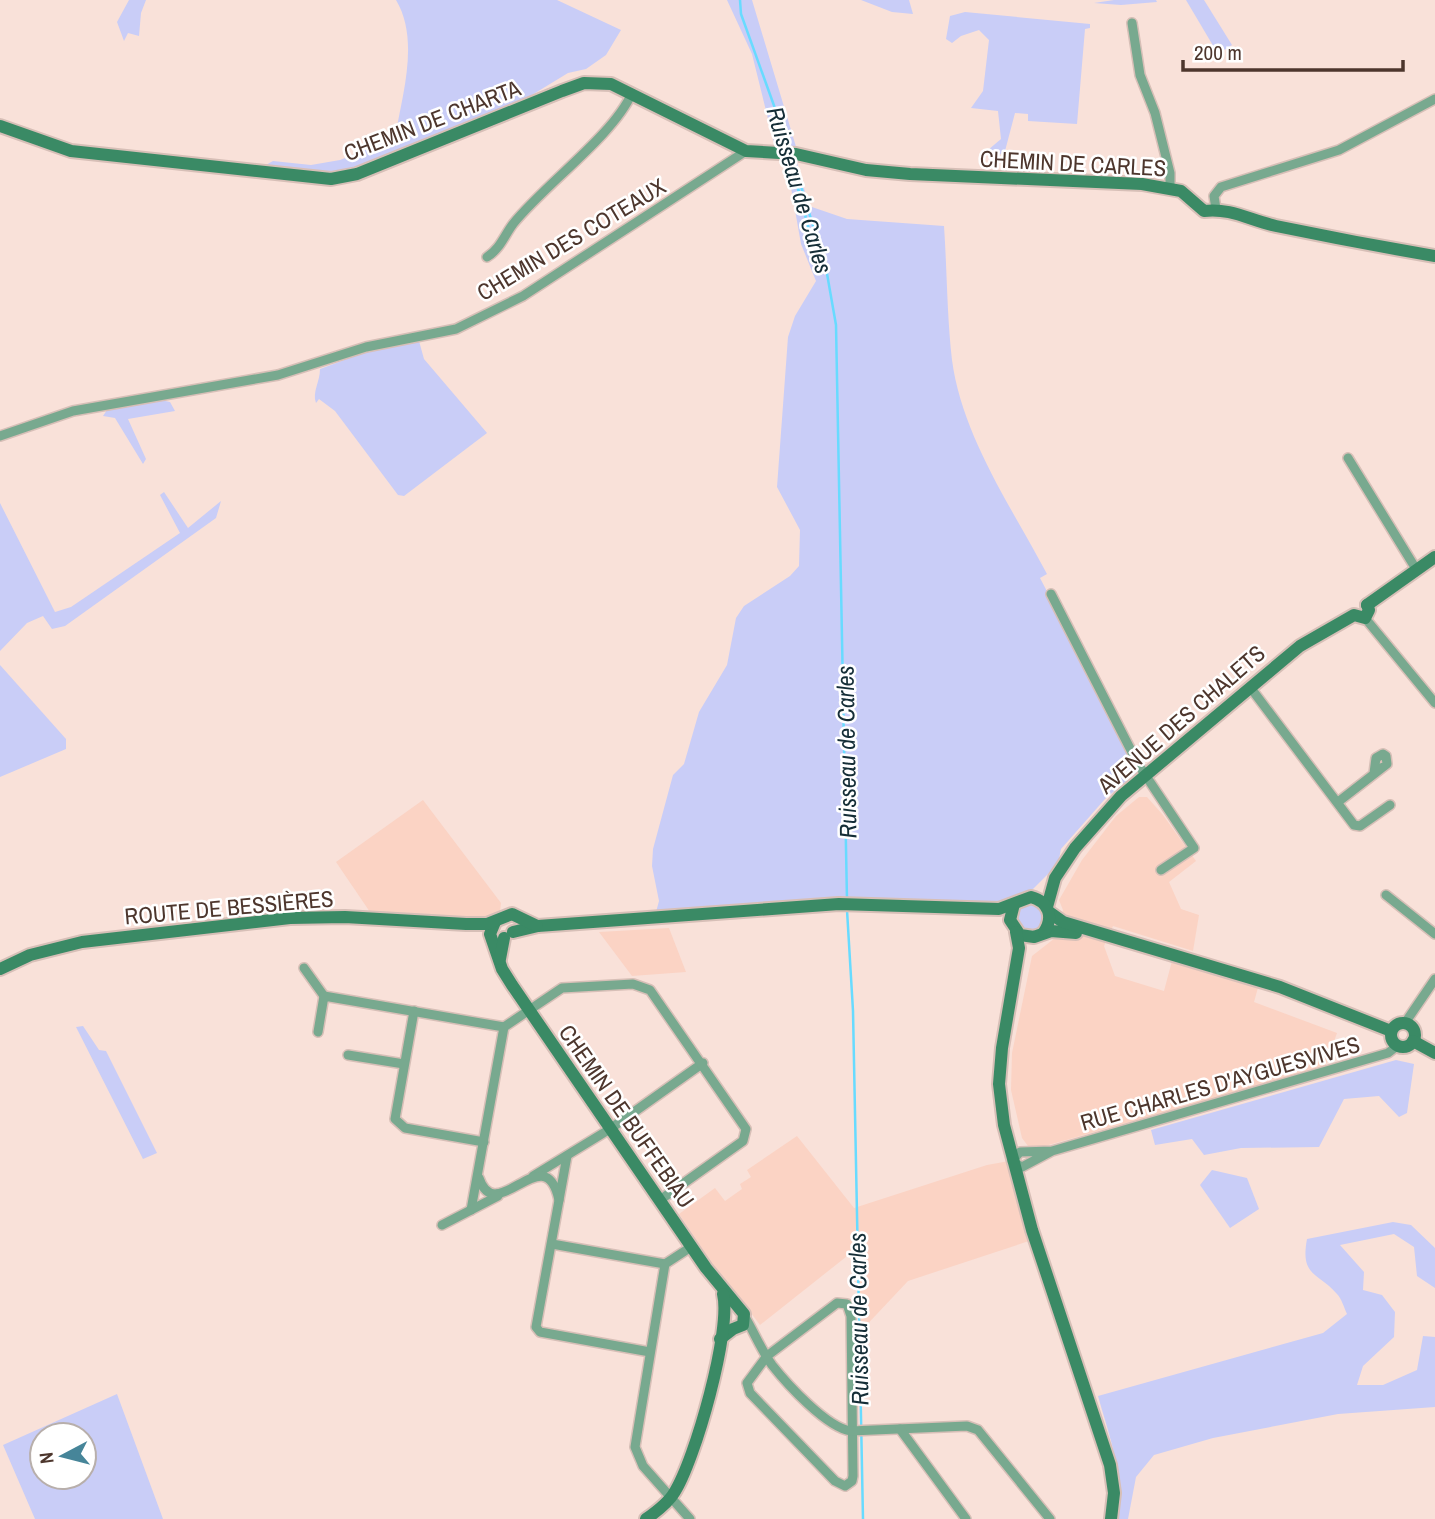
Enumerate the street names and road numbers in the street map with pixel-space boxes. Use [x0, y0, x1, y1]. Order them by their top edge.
street label: CHEMIN DE CHARTA [339, 72, 525, 168]
street label: CHEMIN DE CARLES [979, 143, 1167, 183]
street label: CHEMIN DES COTEAUX [471, 170, 671, 308]
street label: AVENUE DES CHALETS [1090, 638, 1271, 801]
street label: ROUTE DE BESSIÈRES [123, 882, 335, 932]
street label: CHEMIN DE BUFFEBIAU [552, 1018, 702, 1214]
street label: RUE CHARLES D'AYGUESVIVES [1077, 1028, 1363, 1138]

